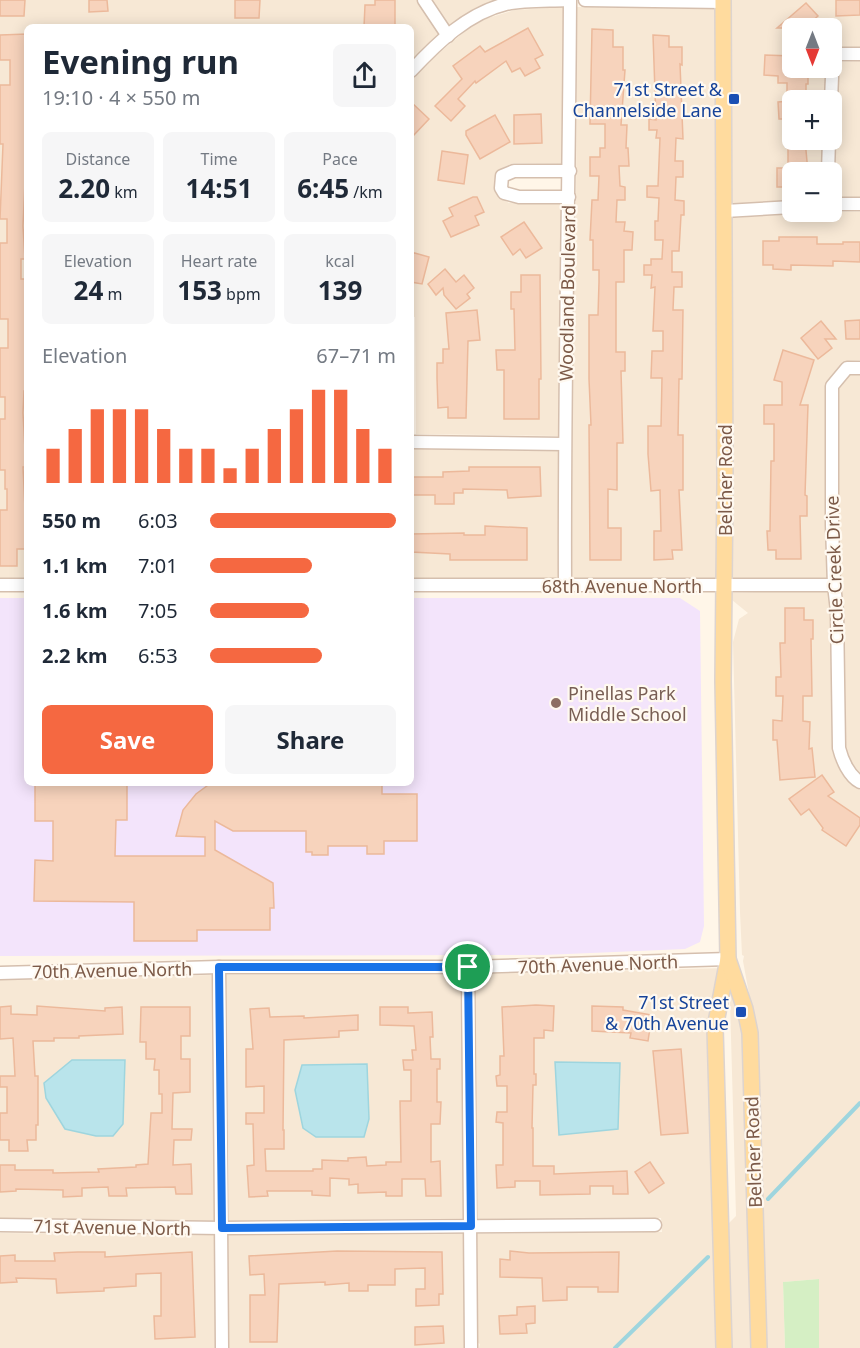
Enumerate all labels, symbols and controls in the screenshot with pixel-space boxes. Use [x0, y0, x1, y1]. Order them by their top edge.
north arrow [782, 18, 842, 78]
map controls [782, 18, 842, 222]
text: Evening run [42, 39, 239, 84]
button: share [333, 44, 396, 107]
place label: 71st Street & Channelside Lane [572, 77, 723, 122]
text: 19:10 · 4 × 550 m [42, 84, 200, 111]
button: + [782, 90, 842, 150]
marker: 71st Street & Channelside Lane [727, 92, 741, 106]
text: Distance [66, 148, 130, 170]
text: Time [200, 148, 238, 170]
text: Pace [322, 148, 358, 170]
button: − [782, 162, 842, 222]
text: 2.20 [58, 170, 110, 206]
text: 14:51 [186, 170, 252, 206]
text: 6:45 [297, 170, 349, 206]
text: km [110, 181, 138, 203]
text: /km [349, 181, 383, 203]
street label: Woodland Boulevard [553, 205, 581, 381]
text: Elevation [64, 250, 132, 272]
text: Heart rate [181, 250, 257, 272]
text: kcal [325, 250, 355, 272]
text: 24 [74, 272, 103, 308]
text: 153 [177, 272, 222, 308]
text: 139 [318, 272, 362, 308]
text: m [103, 283, 122, 305]
text: bpm [222, 283, 261, 305]
text: Elevation [42, 342, 127, 369]
text: 67–71 m [316, 342, 396, 369]
street label: Belcher Road [713, 424, 737, 536]
street label: Circle Creek Drive [819, 495, 849, 645]
text: 550 m [42, 507, 101, 534]
text: 6:03 [138, 507, 178, 534]
text: 1.1 km [42, 552, 108, 579]
text: 7:01 [138, 552, 178, 579]
street label: 68th Avenue North [542, 574, 702, 598]
text: 1.6 km [42, 597, 108, 624]
text: 7:05 [138, 597, 178, 624]
text: 2.2 km [42, 642, 108, 669]
text: 6:53 [138, 642, 178, 669]
place label: Pinellas Park Middle School [568, 681, 687, 726]
marker: Pinellas Park Middle School [549, 696, 563, 710]
button: Save [42, 705, 213, 774]
button: Share [225, 705, 396, 774]
pin [442, 941, 493, 992]
street label: 70th Avenue North [517, 949, 679, 979]
icon: arrive [451, 950, 484, 983]
street label: 70th Avenue North [32, 957, 192, 983]
place label: 71st Street & 70th Avenue [605, 990, 729, 1035]
marker: 71st Street & 70th Avenue [734, 1005, 748, 1019]
street label: Belcher Road [739, 1096, 767, 1208]
street label: 71st Avenue North [33, 1214, 191, 1240]

